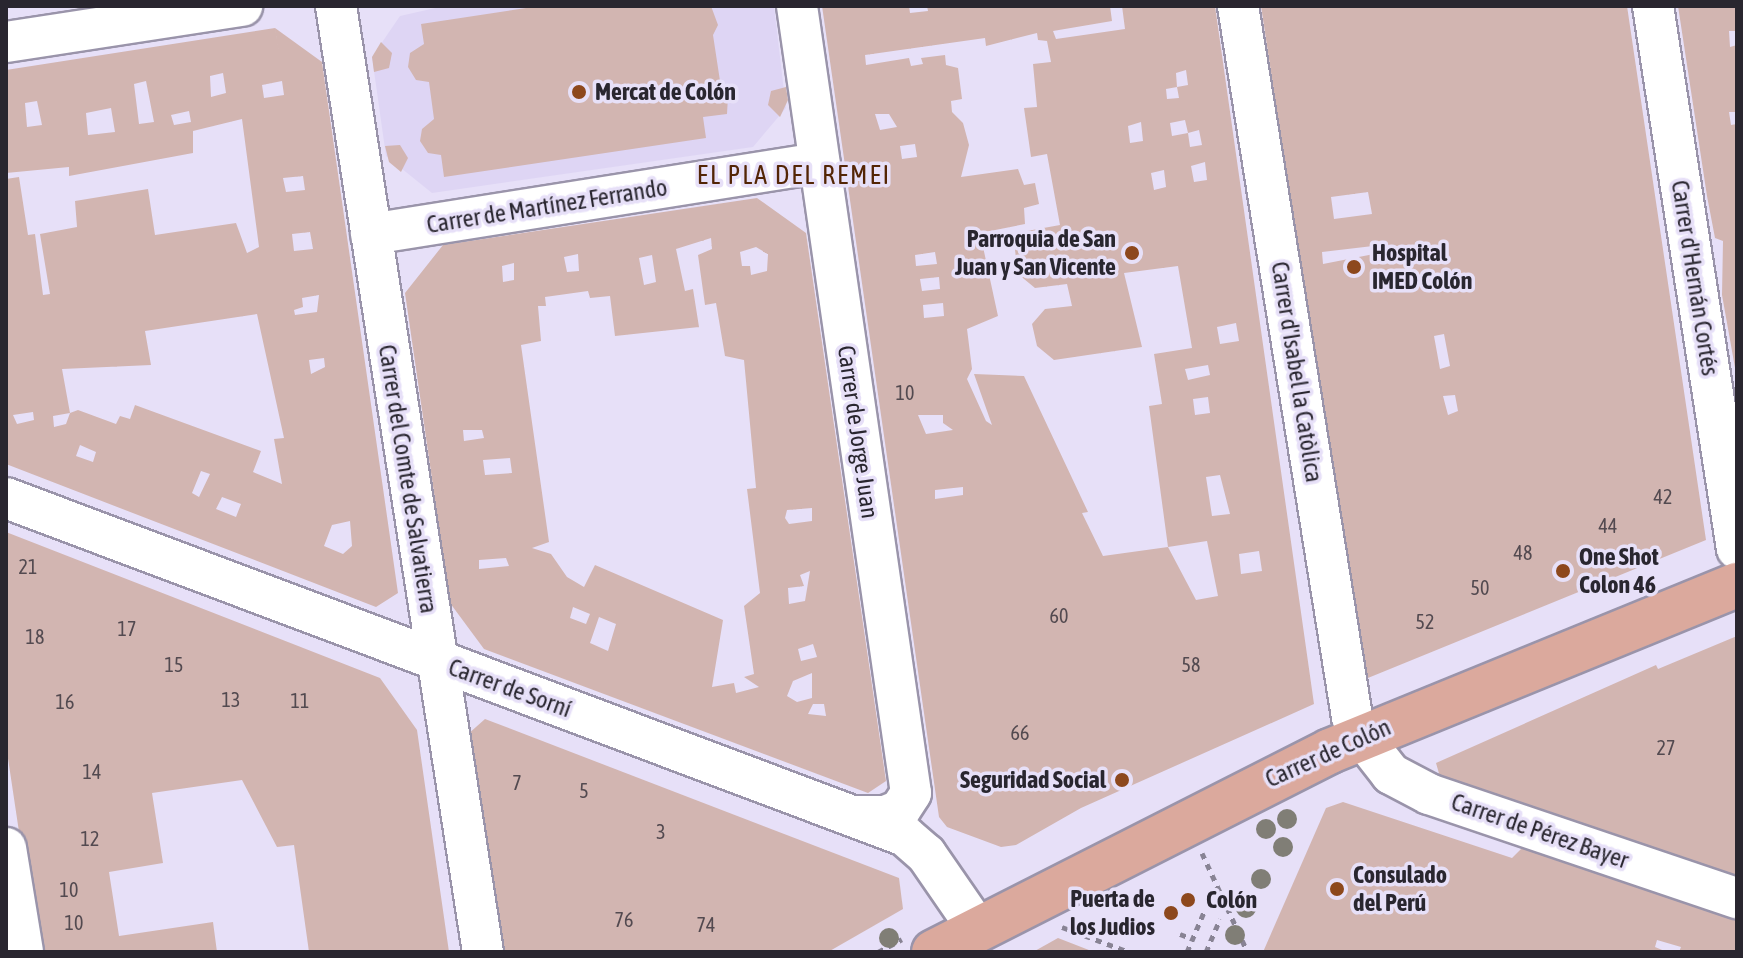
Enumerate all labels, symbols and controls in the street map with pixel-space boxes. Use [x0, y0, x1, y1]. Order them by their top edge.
place label: Mercat de Colón [595, 78, 736, 106]
marker: Mercat de Colón [570, 83, 588, 101]
district label: EL PLA DEL REMEI [697, 160, 891, 192]
street label: Carrer de Martínez Ferrando [425, 173, 669, 239]
street label: Carrer d'Hernán Cortés [1665, 178, 1725, 378]
place label: Parroquia de San Juan y San Vicente [955, 225, 1116, 281]
place label: Hospital IMED Colón [1372, 239, 1472, 295]
marker: Parroquia de San Juan y San Vicente [1123, 244, 1141, 262]
marker: Hospital IMED Colón [1343, 256, 1365, 278]
street label: Carrer d'Isabel la Catòlica [1265, 260, 1329, 484]
street label: Carrer del Comte de Salvatierra [373, 343, 443, 615]
street label: Carrer de Jorge Juan [832, 344, 884, 520]
house number: 10 [896, 380, 914, 404]
house number: 42 [1654, 484, 1672, 508]
house number: 44 [1599, 513, 1617, 537]
house number: 48 [1514, 540, 1532, 564]
place label: One Shot Colon 46 [1579, 543, 1659, 599]
house number: 21 [19, 554, 37, 578]
marker: One Shot Colon 46 [1554, 562, 1572, 580]
house number: 50 [1471, 575, 1489, 599]
house number: 60 [1050, 603, 1068, 627]
house number: 52 [1416, 609, 1434, 633]
house number: 17 [118, 616, 136, 640]
house number: 18 [26, 624, 44, 648]
house number: 15 [165, 652, 183, 676]
street label: Carrer de Sorní [445, 652, 575, 724]
house number: 58 [1182, 652, 1200, 676]
house number: 13 [222, 687, 240, 711]
house number: 11 [291, 688, 309, 712]
house number: 16 [56, 689, 74, 713]
street label: Carrer de Colón [1261, 713, 1395, 793]
house number: 66 [1011, 720, 1029, 744]
house number: 27 [1657, 735, 1675, 759]
house number: 14 [83, 759, 101, 783]
place label: Seguridad Social [960, 766, 1106, 794]
house number: 7 [512, 770, 522, 794]
marker: Seguridad Social [1113, 771, 1131, 789]
house number: 5 [579, 778, 589, 802]
street label: Carrer de Pérez Bayer [1448, 787, 1632, 875]
house number: 3 [656, 819, 666, 843]
house number: 12 [81, 826, 99, 850]
place label: Consulado del Perú [1353, 861, 1447, 917]
house number: 10 [60, 877, 78, 901]
marker: Consulado del Perú [1328, 880, 1346, 898]
place label: Puerta de los Judios [1070, 885, 1155, 941]
place label: Colón [1206, 886, 1257, 914]
marker: Colón [1177, 889, 1199, 911]
marker: Puerta de los Judios [1162, 904, 1180, 922]
house number: 76 [615, 907, 633, 931]
house number: 10 [65, 910, 83, 934]
house number: 74 [697, 912, 715, 936]

